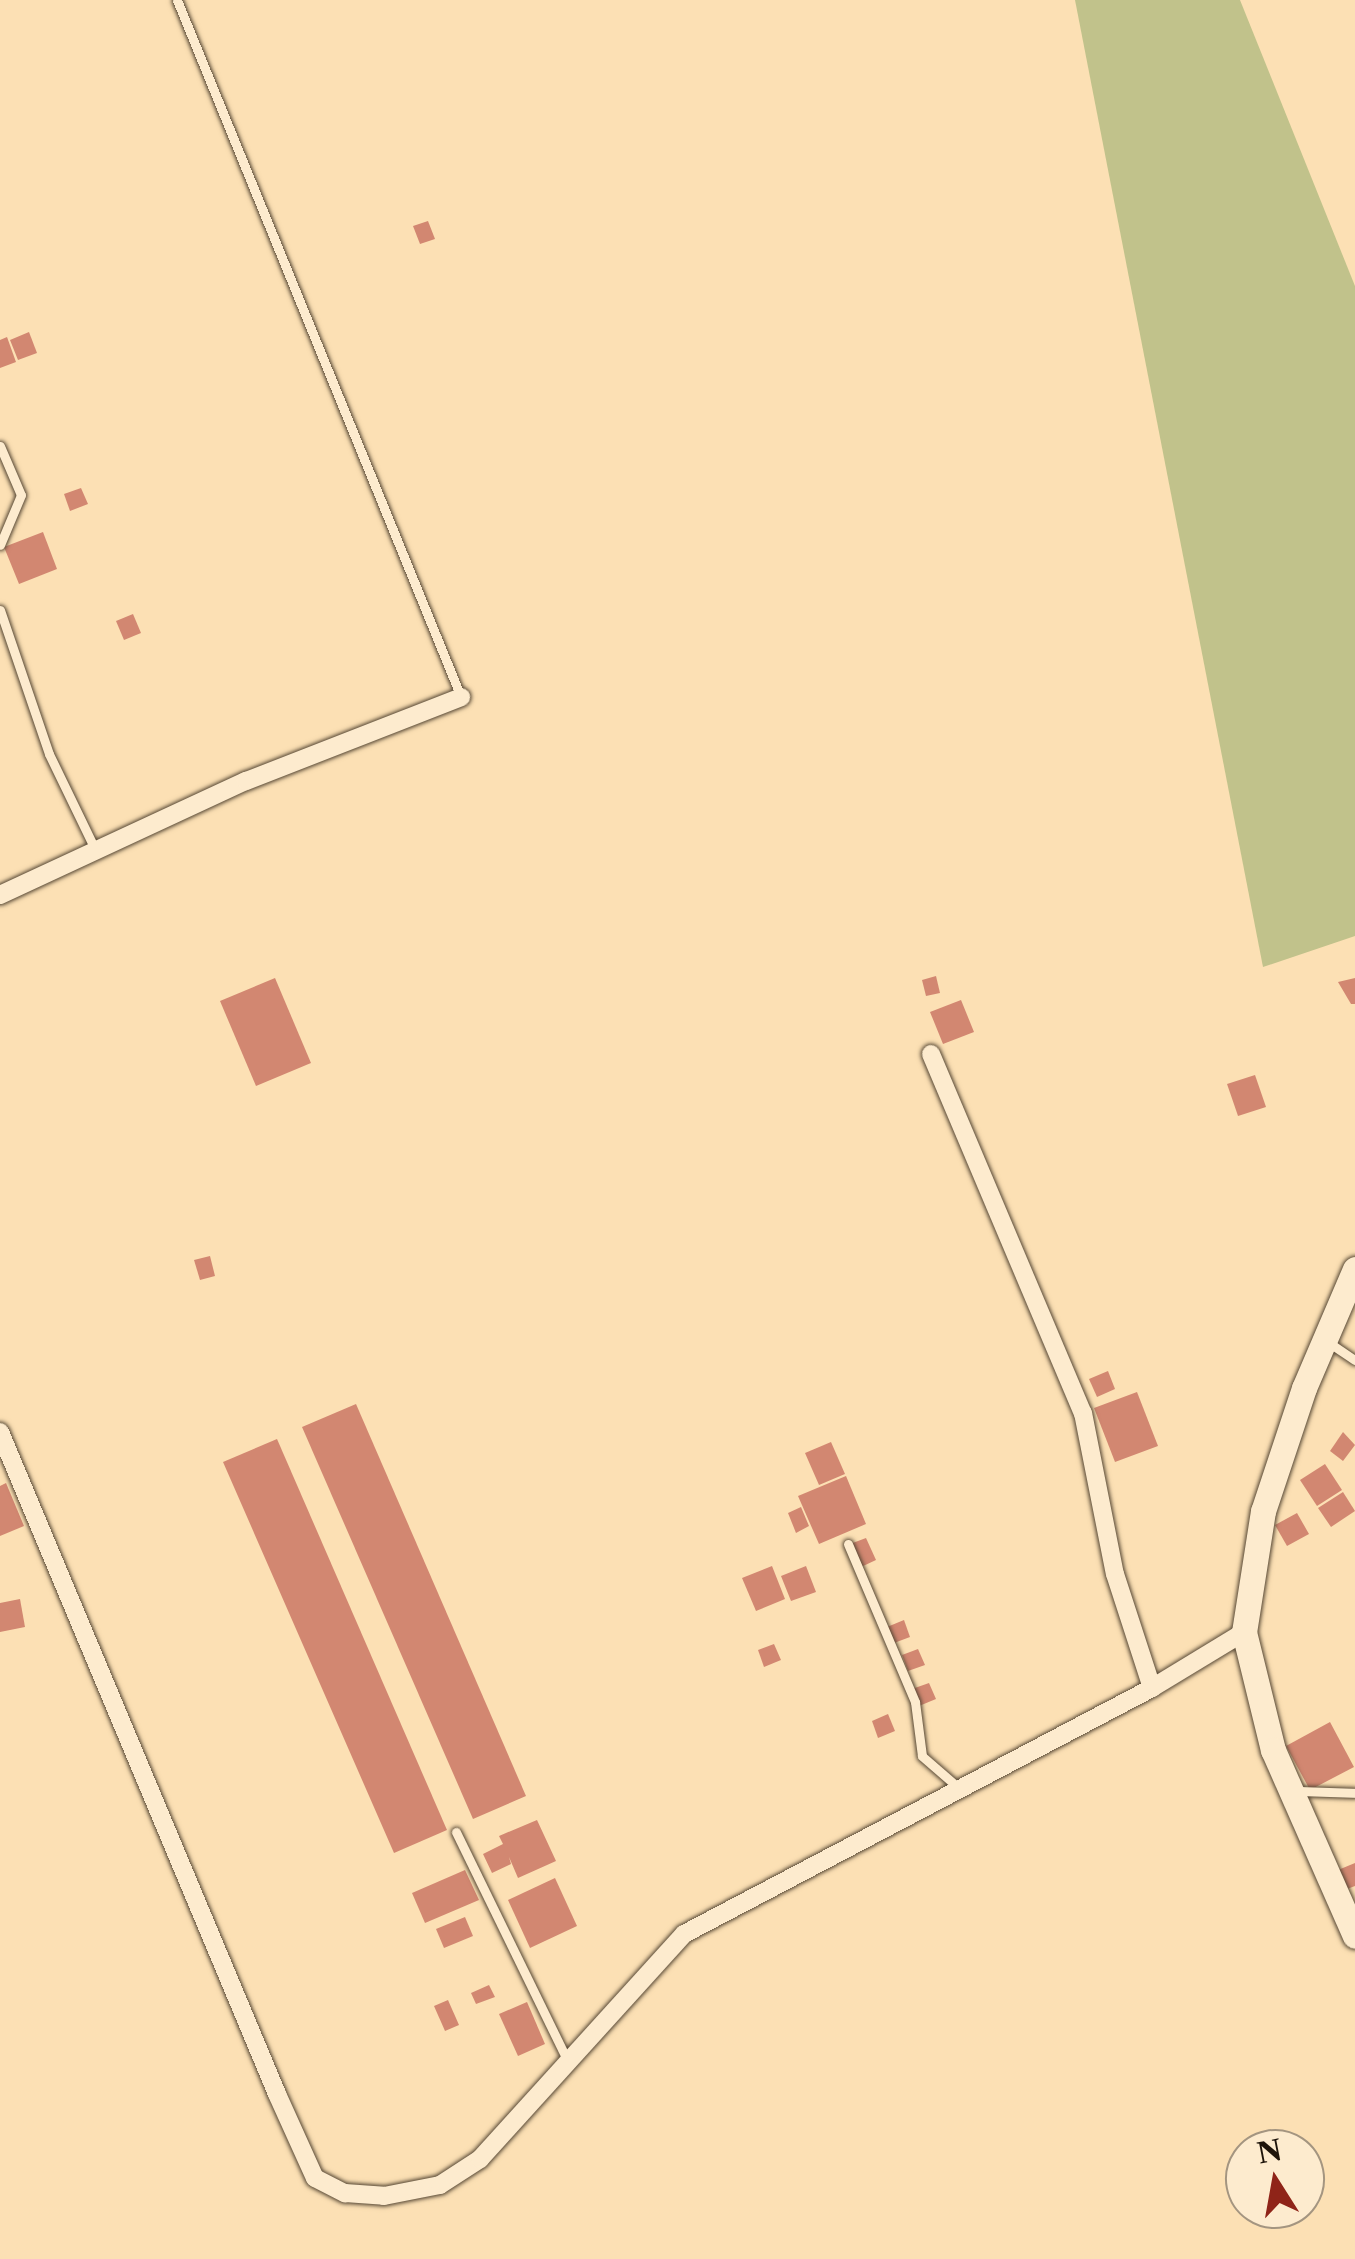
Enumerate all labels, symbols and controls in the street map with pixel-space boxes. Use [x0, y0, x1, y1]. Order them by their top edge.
north arrow [1225, 2129, 1325, 2229]
text: N [1254, 2133, 1285, 2171]

